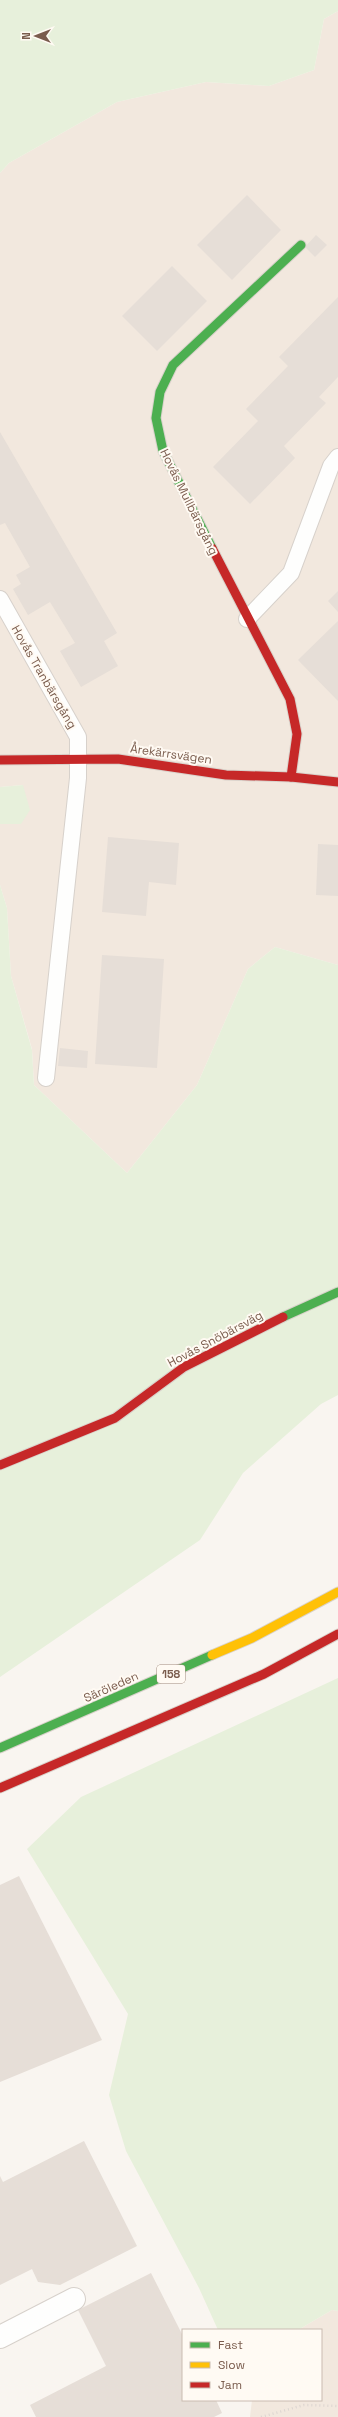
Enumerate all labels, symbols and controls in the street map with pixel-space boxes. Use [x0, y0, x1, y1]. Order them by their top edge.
north arrow [16, 16, 56, 56]
text: N [19, 32, 33, 40]
street label: Hovås Mullbärsgång [156, 446, 222, 558]
street label: Hovås Tranbärsgång [8, 622, 80, 732]
street label: Årekärrsvägen [129, 740, 213, 768]
street label: Hovås Snöbärsväg [165, 1307, 265, 1371]
road number: 158 [157, 1665, 185, 1683]
street label: Säröleden [81, 1668, 141, 1706]
legend [182, 2329, 322, 2401]
text: Fast [218, 2337, 243, 2353]
text: Slow [218, 2357, 245, 2373]
text: Jam [218, 2377, 242, 2393]

